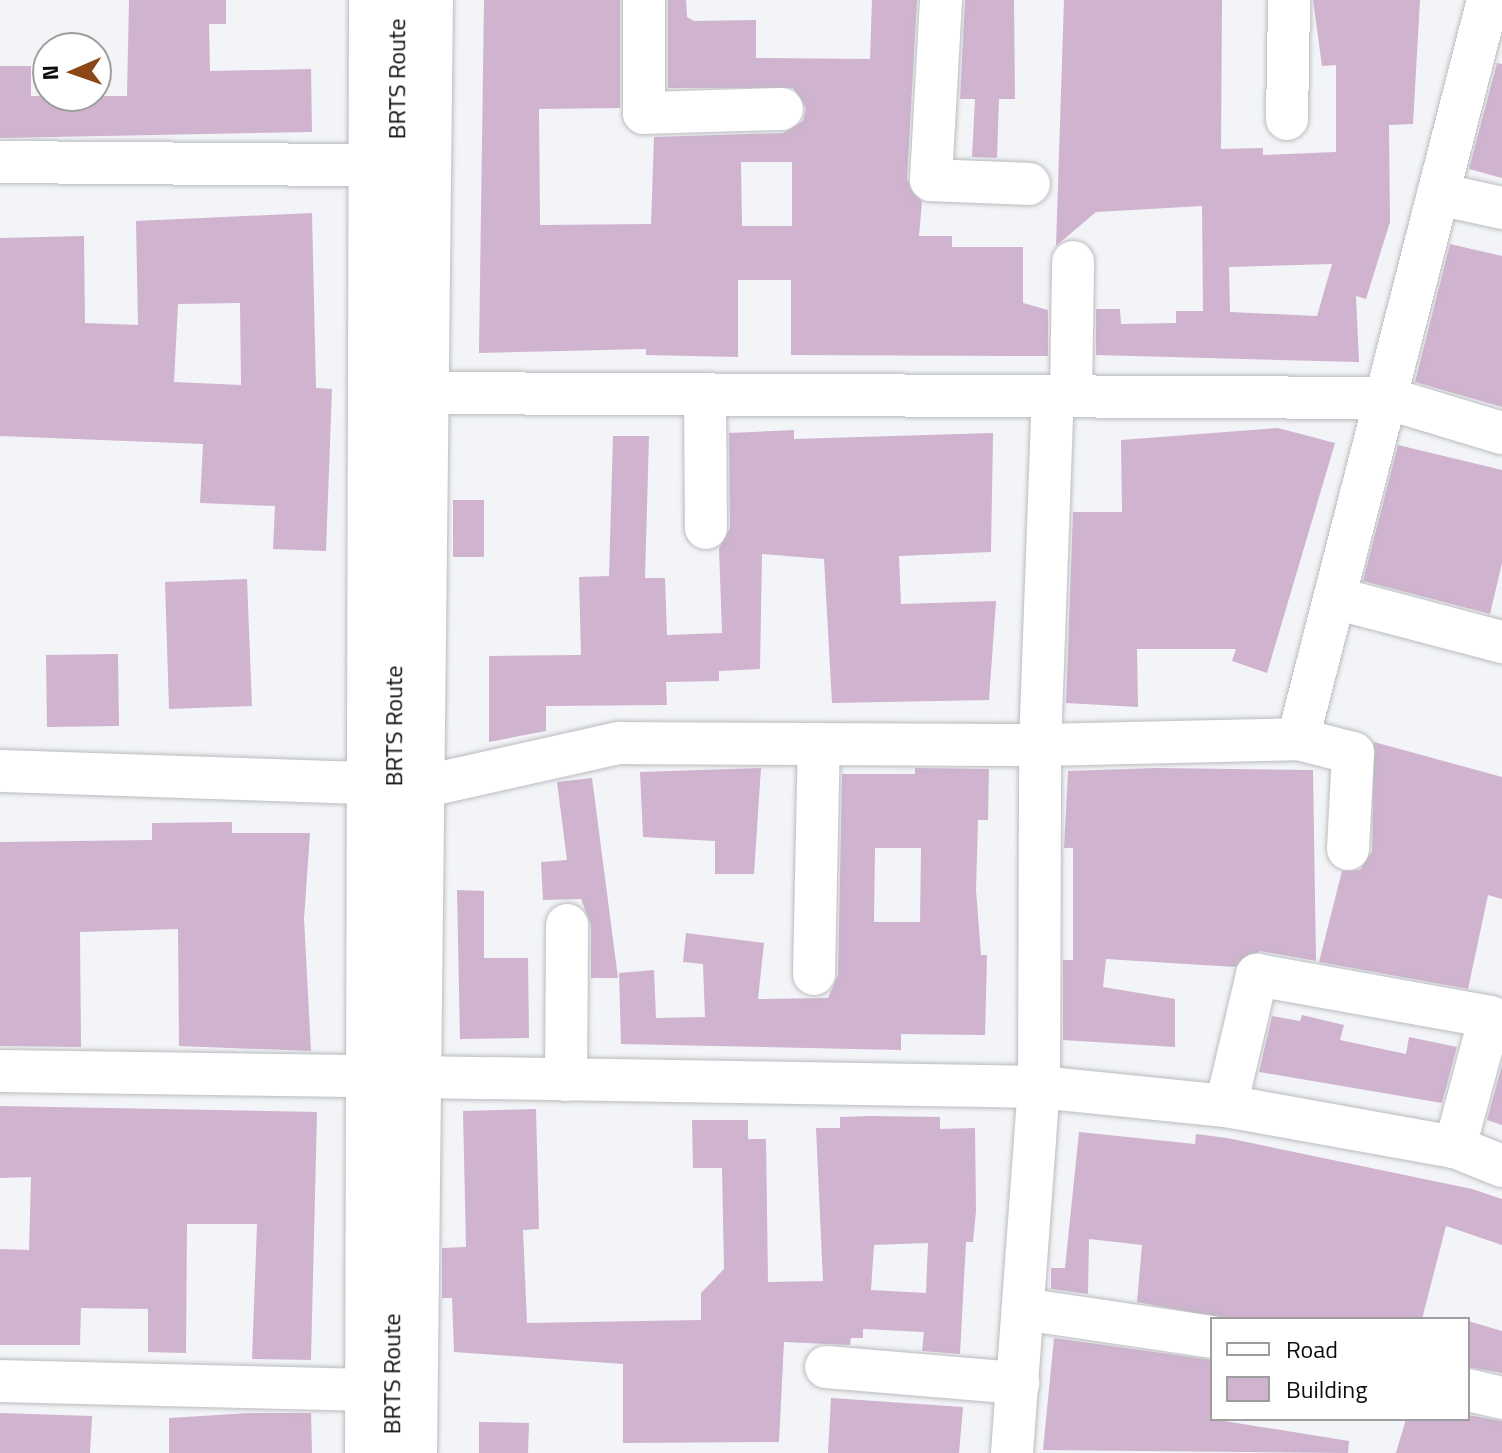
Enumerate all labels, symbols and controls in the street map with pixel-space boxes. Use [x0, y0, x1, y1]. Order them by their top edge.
street label: BRTS Route [383, 19, 411, 139]
north arrow [32, 32, 112, 112]
text: N [33, 65, 67, 81]
street label: BRTS Route [380, 666, 408, 786]
street label: BRTS Route [378, 1314, 406, 1434]
legend [1210, 1317, 1470, 1421]
text: Road [1286, 1331, 1338, 1367]
text: Building [1286, 1371, 1368, 1407]

